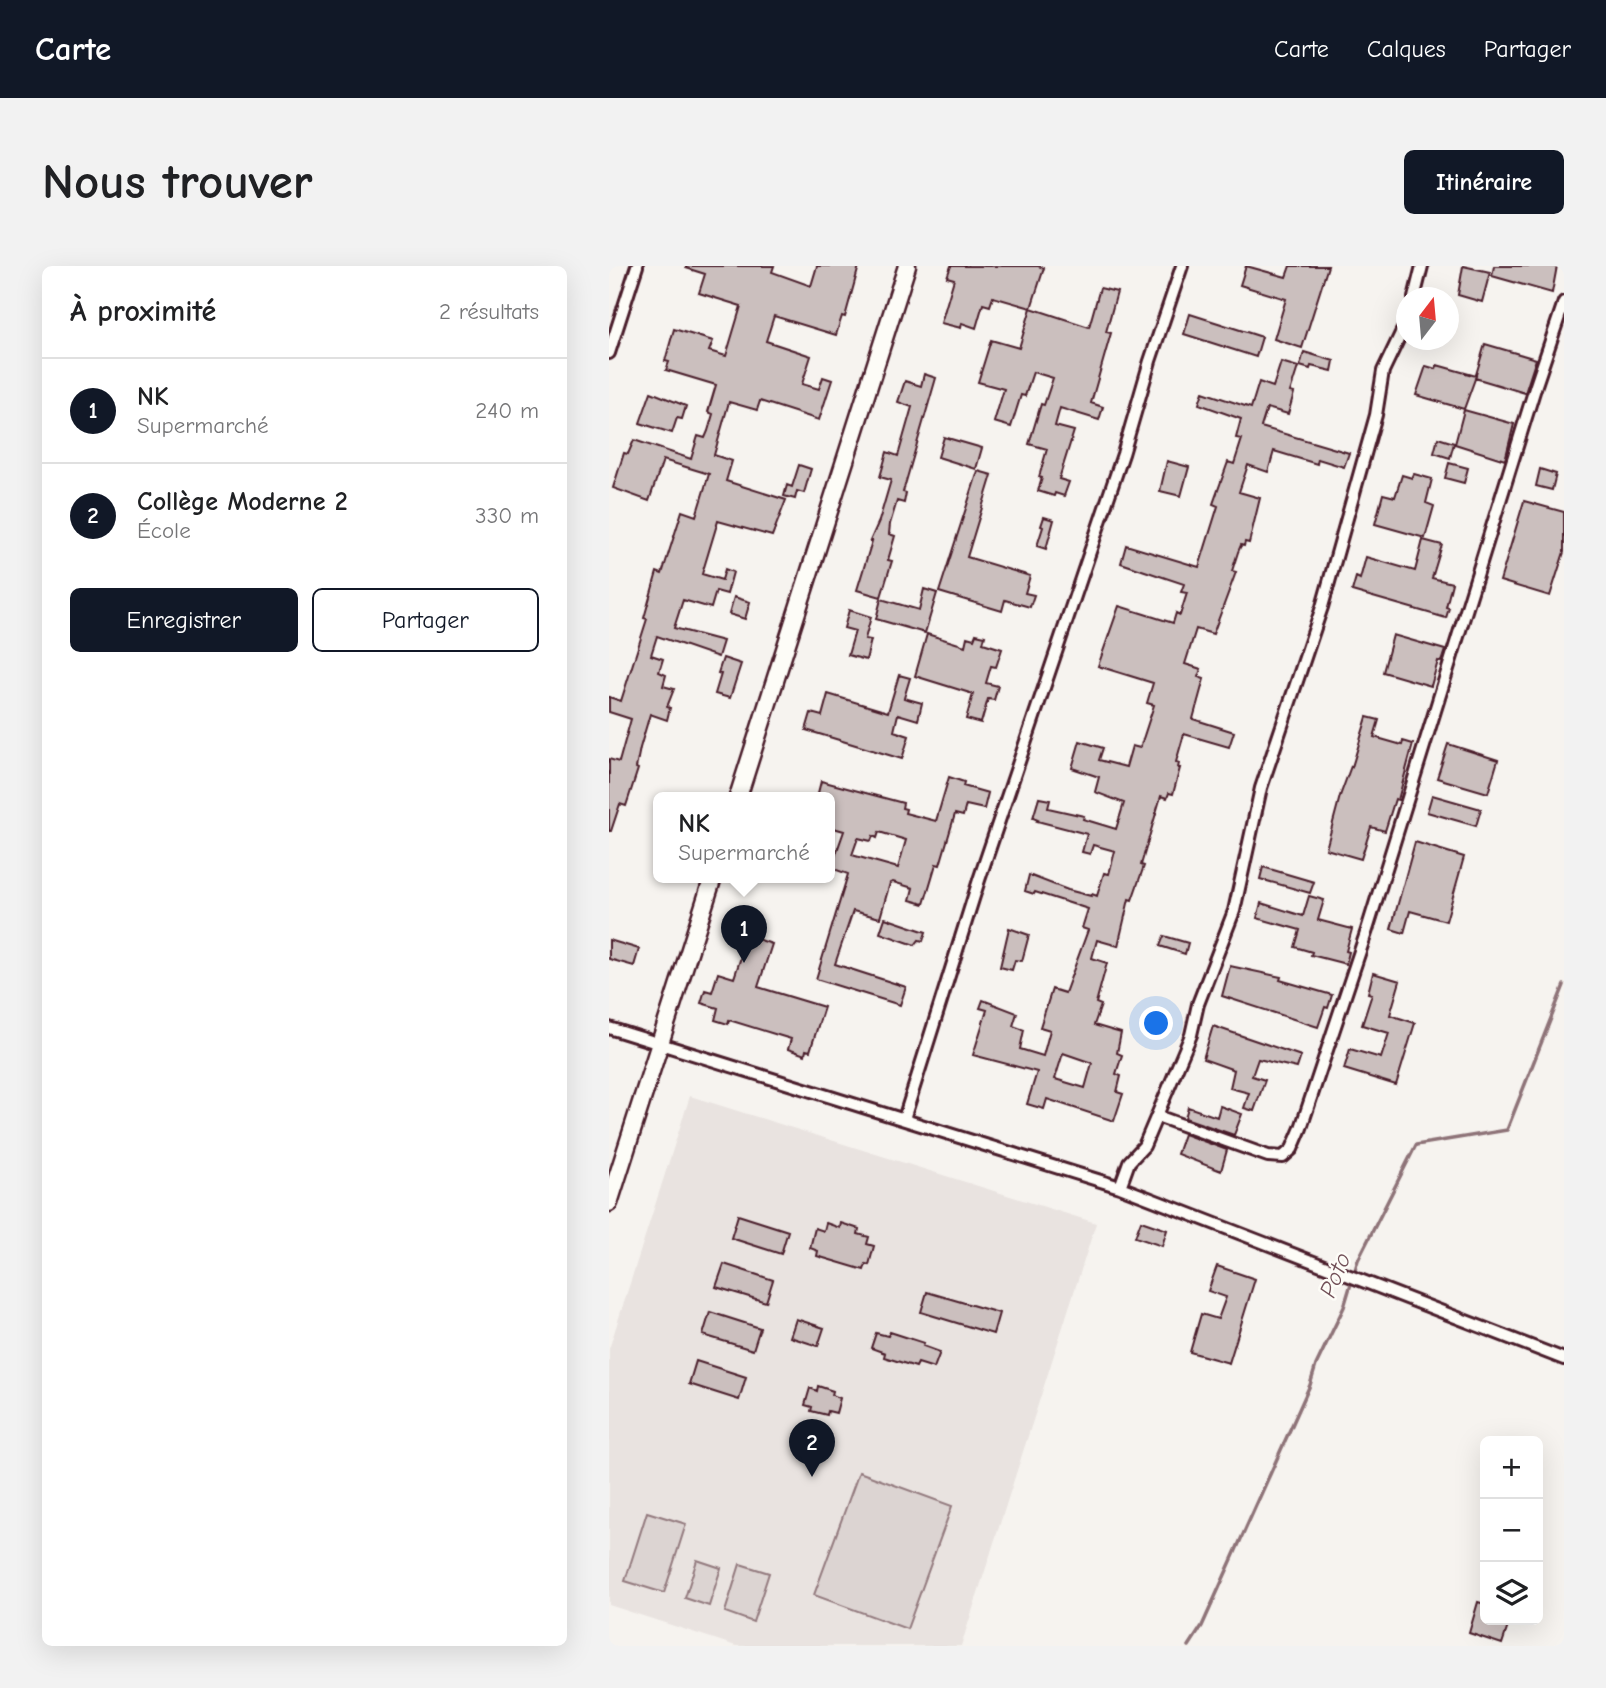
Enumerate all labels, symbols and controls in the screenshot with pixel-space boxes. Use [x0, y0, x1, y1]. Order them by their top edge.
text: Carte [35, 30, 111, 68]
text: Carte [1274, 35, 1329, 63]
text: Calques [1367, 35, 1446, 63]
text: Partager [1484, 35, 1571, 63]
button: Itinéraire [1404, 150, 1564, 214]
text: Nous trouver [42, 154, 313, 210]
north arrow [1396, 287, 1459, 350]
text: À proximité [70, 294, 216, 329]
text: 2 résultats [439, 298, 539, 325]
text: NK [137, 382, 169, 412]
text: 1 [88, 397, 98, 424]
text: 240 m [475, 397, 539, 424]
text: Supermarché [137, 412, 269, 439]
text: Collège Moderne 2 [137, 487, 348, 517]
text: 2 [87, 502, 99, 529]
text: 330 m [475, 502, 539, 529]
text: École [137, 517, 191, 544]
button: Enregistrer [70, 588, 298, 652]
button: Partager [312, 588, 539, 652]
popup [653, 792, 835, 883]
text: NK [678, 809, 710, 839]
text: Supermarché [678, 839, 810, 866]
pin: 1 [721, 905, 767, 963]
your location [1139, 1006, 1173, 1040]
water label: Poto [1313, 1248, 1357, 1302]
pin: 2 [789, 1419, 835, 1477]
map controls [1480, 1436, 1543, 1625]
button: + [1480, 1436, 1543, 1499]
button: − [1480, 1499, 1543, 1562]
button: layers [1480, 1562, 1543, 1625]

